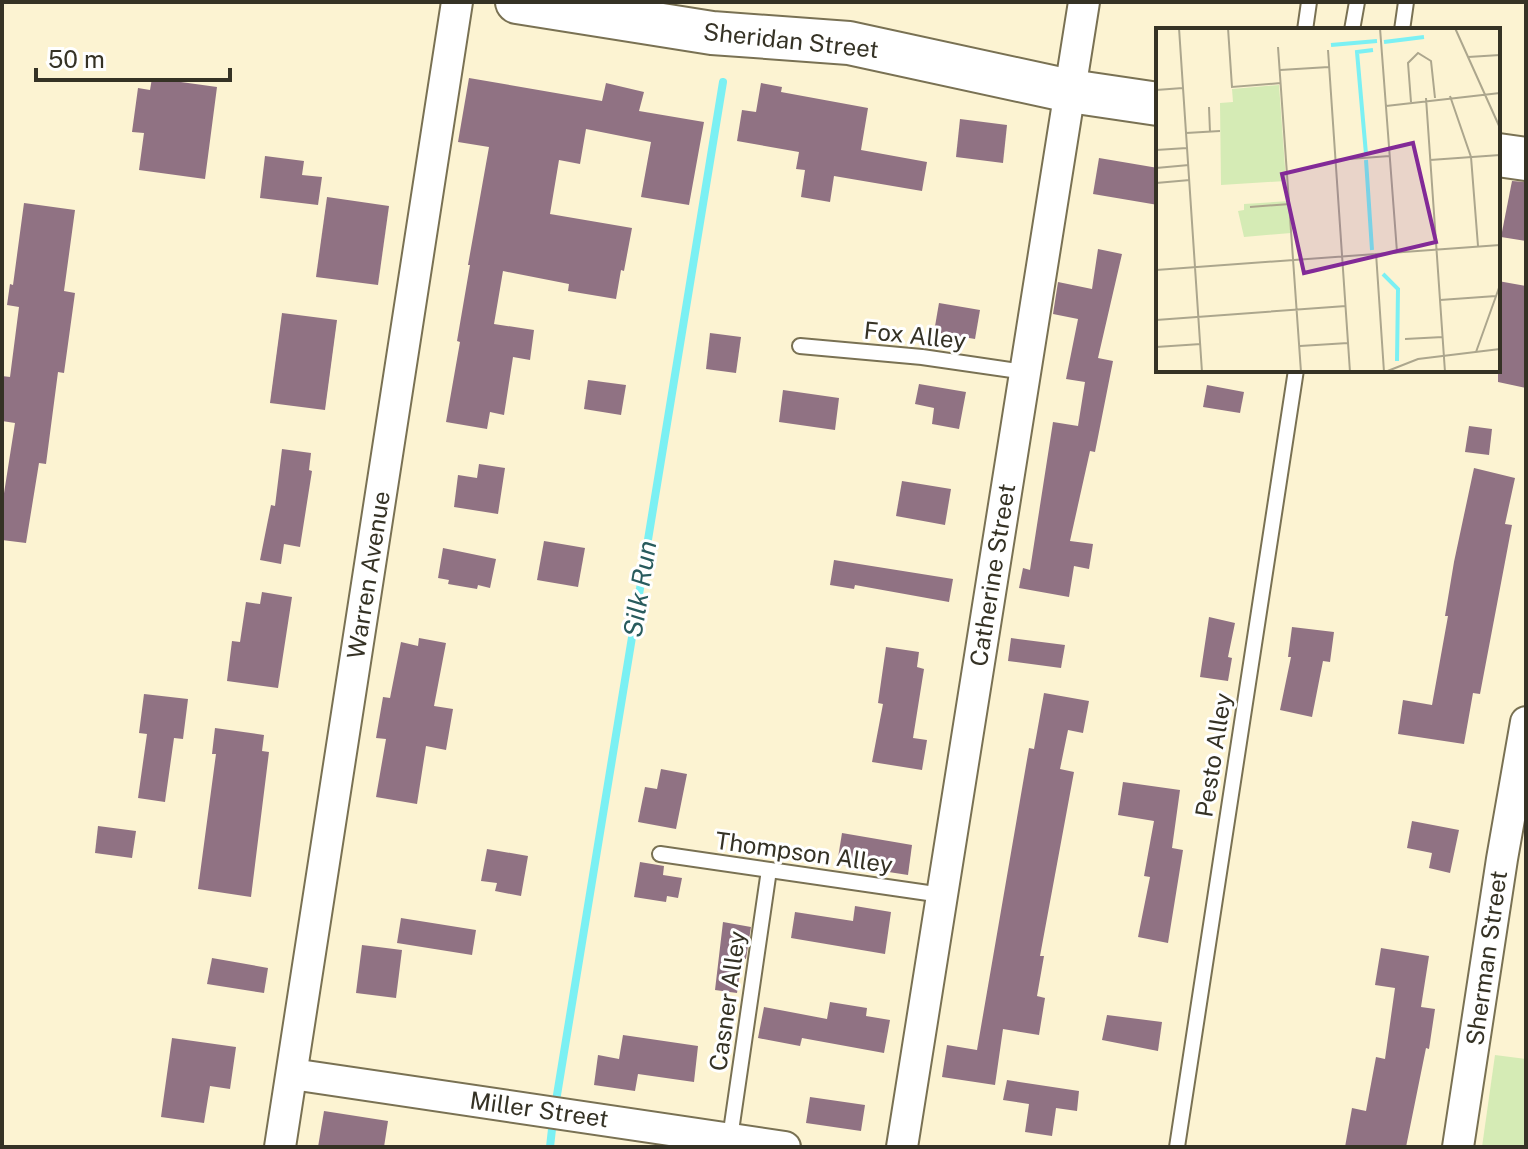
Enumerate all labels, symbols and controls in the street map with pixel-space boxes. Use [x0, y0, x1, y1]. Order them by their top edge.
street label: Sheridan Street [702, 17, 880, 63]
inset map [1156, 28, 1500, 372]
scale bar [36, 32, 230, 82]
text: 50 m [48, 45, 105, 73]
street label: Fox Alley [862, 316, 968, 354]
street label: Catherine Street [964, 481, 1020, 668]
street label: Warren Avenue [341, 489, 395, 661]
water label: Silk Run [617, 538, 662, 640]
street label: Pesto Alley [1189, 690, 1237, 819]
street label: Thompson Alley [714, 826, 895, 878]
street label: Sherman Street [1460, 868, 1512, 1047]
street label: Casner Alley [703, 929, 751, 1073]
street label: Miller Street [468, 1085, 610, 1133]

